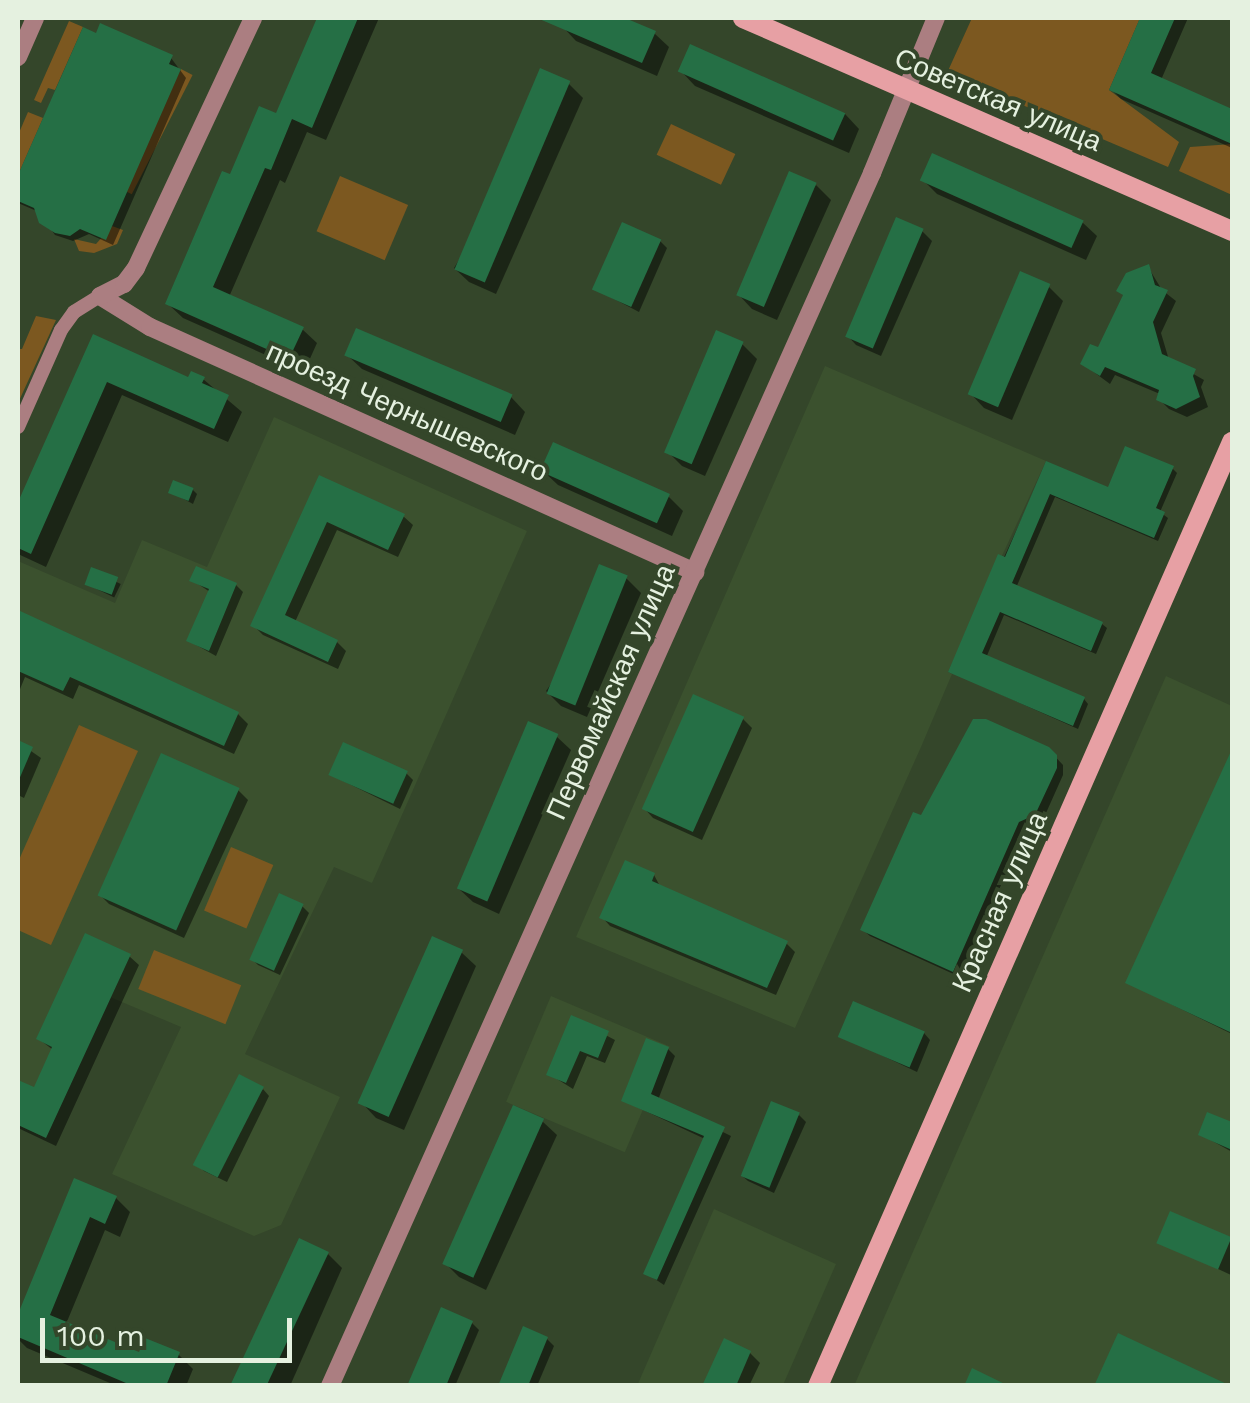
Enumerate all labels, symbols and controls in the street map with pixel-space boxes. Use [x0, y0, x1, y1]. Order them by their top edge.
street label: Советская улица [889, 41, 1107, 159]
street label: проезд Чернышевского [261, 335, 553, 489]
street label: Первомайская улица [540, 559, 682, 825]
street label: Красная улица [945, 806, 1055, 998]
scale bar [45, 1298, 298, 1360]
text: 100 m [57, 1318, 145, 1353]

